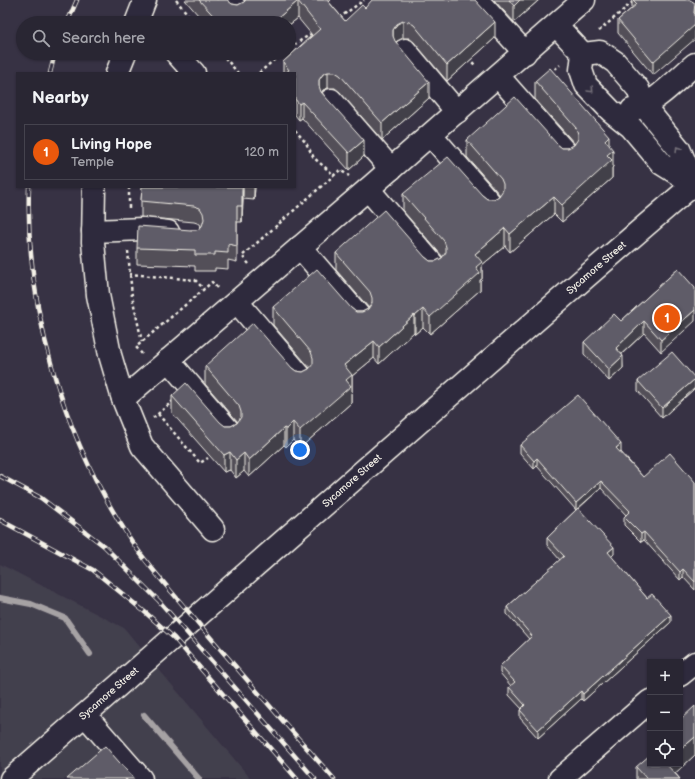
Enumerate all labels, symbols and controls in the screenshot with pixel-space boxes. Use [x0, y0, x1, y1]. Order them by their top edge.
search box [16, 16, 296, 60]
icon: search [30, 27, 52, 49]
text: Search here [62, 29, 145, 48]
one-way arrow [586, 85, 594, 93]
text: Nearby [32, 88, 89, 108]
text: Living Hope [71, 135, 152, 154]
text: 1 [43, 144, 49, 160]
text: 120 m [244, 144, 279, 160]
one-way arrow [675, 146, 683, 153]
text: Temple [71, 154, 114, 170]
street label: Sycamore Street [564, 239, 628, 297]
pin: 1 [654, 303, 680, 333]
your location [290, 440, 310, 460]
street label: Sycamore Street [320, 452, 384, 510]
map controls [647, 659, 683, 767]
button: + [647, 659, 683, 695]
street label: Sycamore Street [77, 665, 141, 723]
button: − [647, 695, 683, 731]
button: locate [647, 731, 683, 767]

